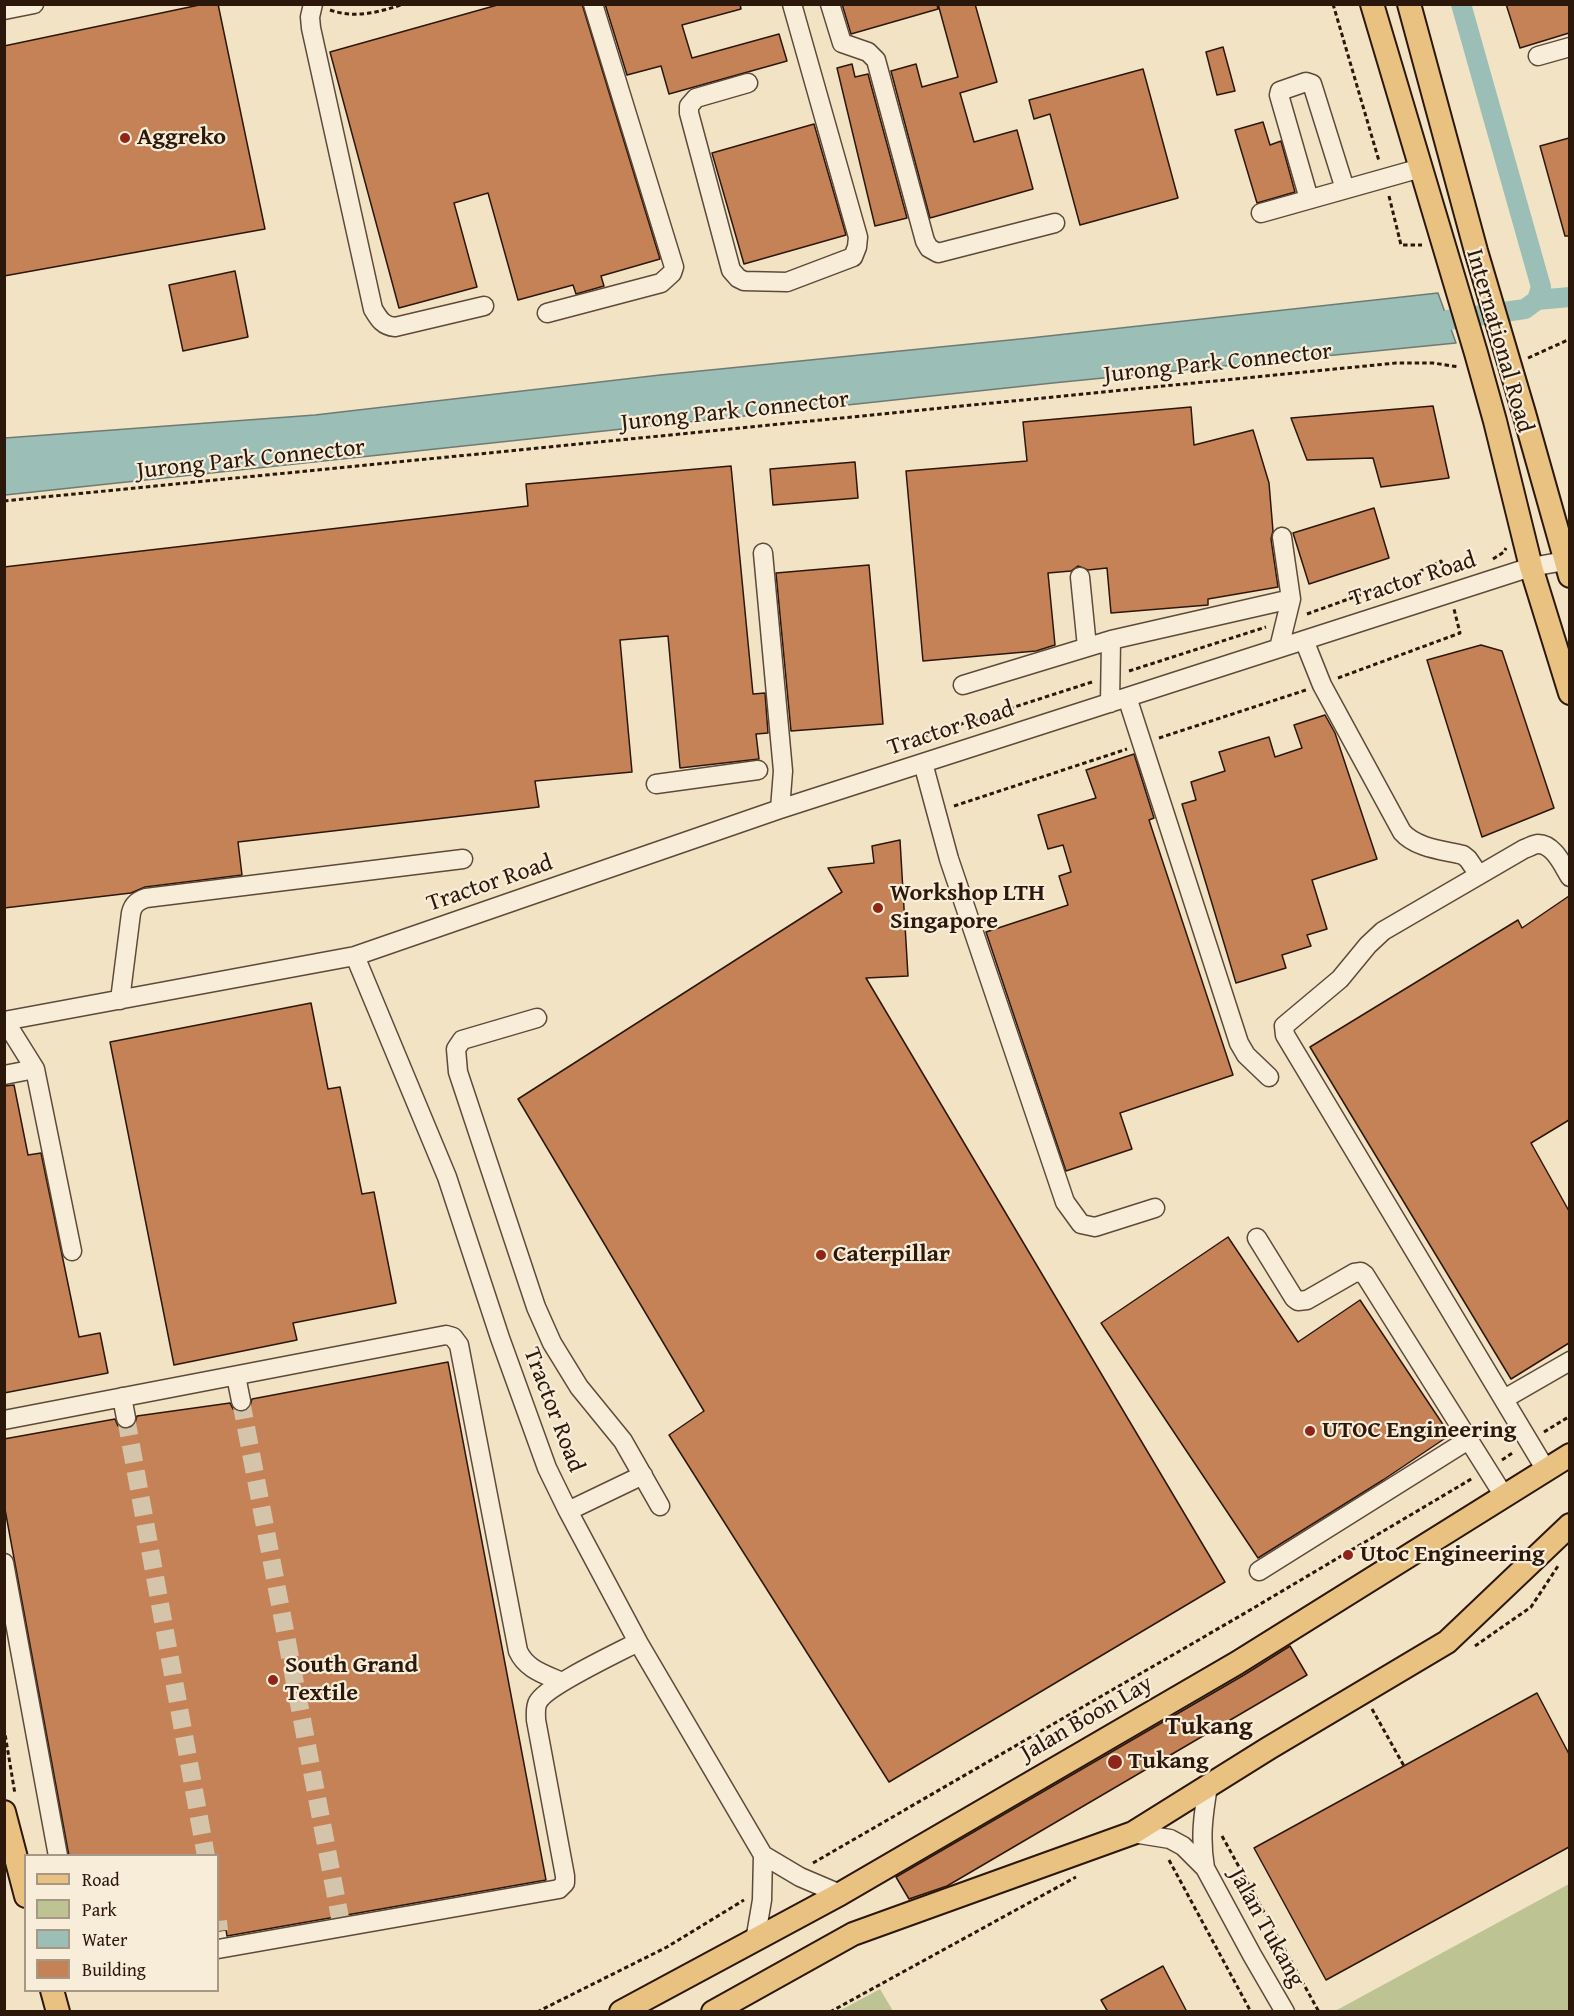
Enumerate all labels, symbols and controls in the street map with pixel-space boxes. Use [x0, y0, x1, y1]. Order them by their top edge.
place label: Aggreko [137, 124, 226, 152]
marker: Aggreko [118, 131, 132, 145]
street label: International Road [1459, 246, 1539, 436]
street label: Jurong Park Connector [1102, 338, 1334, 390]
street label: Jurong Park Connector [619, 386, 851, 438]
street label: Jurong Park Connector [135, 434, 367, 486]
street label: Tractor Road [1346, 546, 1480, 614]
street label: Tractor Road [884, 695, 1018, 763]
street label: Tractor Road [423, 849, 557, 919]
place label: Workshop LTH Singapore [890, 880, 1045, 936]
marker: Workshop LTH Singapore [871, 901, 885, 915]
place label: Caterpillar [833, 1241, 950, 1269]
marker: Caterpillar [814, 1248, 828, 1262]
street label: Tractor Road [516, 1344, 590, 1476]
place label: UTOC Engineering [1322, 1417, 1516, 1445]
marker: UTOC Engineering [1303, 1424, 1317, 1438]
place label: Utoc Engineering [1360, 1541, 1545, 1569]
marker: Utoc Engineering [1341, 1548, 1355, 1562]
place label: South Grand Textile [285, 1652, 418, 1708]
street label: Jalan Boon Lay [1016, 1670, 1158, 1768]
marker: South Grand Textile [266, 1673, 280, 1687]
district label: Tukang [1165, 1711, 1253, 1743]
place label: Tukang [1128, 1748, 1209, 1776]
marker: Tukang [1106, 1753, 1124, 1771]
legend [24, 1854, 219, 1992]
street label: Jalan Tukang [1222, 1864, 1310, 1992]
text: Road [82, 1866, 120, 1893]
text: Park [82, 1896, 117, 1923]
text: Water [82, 1926, 127, 1953]
text: Building [82, 1956, 146, 1983]

